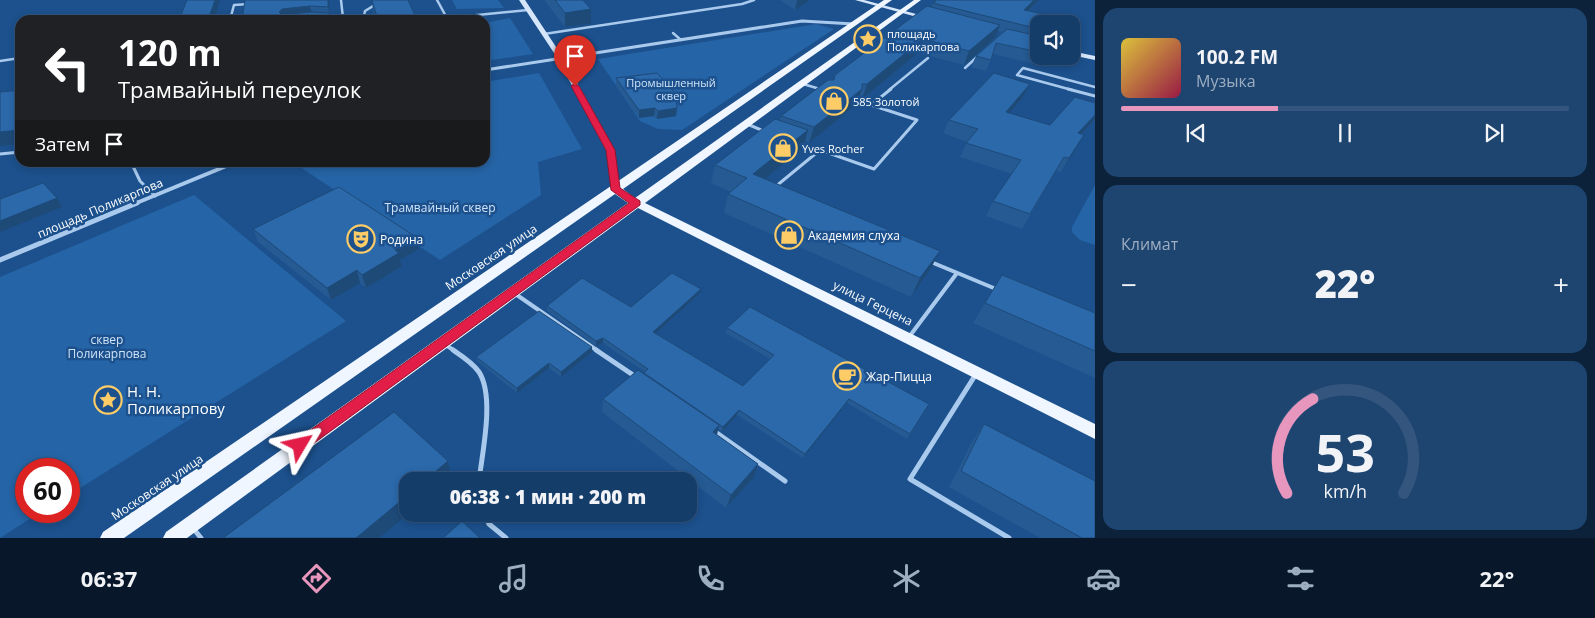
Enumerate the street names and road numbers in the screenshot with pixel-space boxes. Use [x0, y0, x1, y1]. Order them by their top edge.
street label: площадь Поликарпова [35, 174, 165, 242]
street label: Московская улица [442, 220, 540, 294]
street label: улица Герцена [830, 276, 916, 330]
street label: Московская улица [108, 450, 206, 524]

